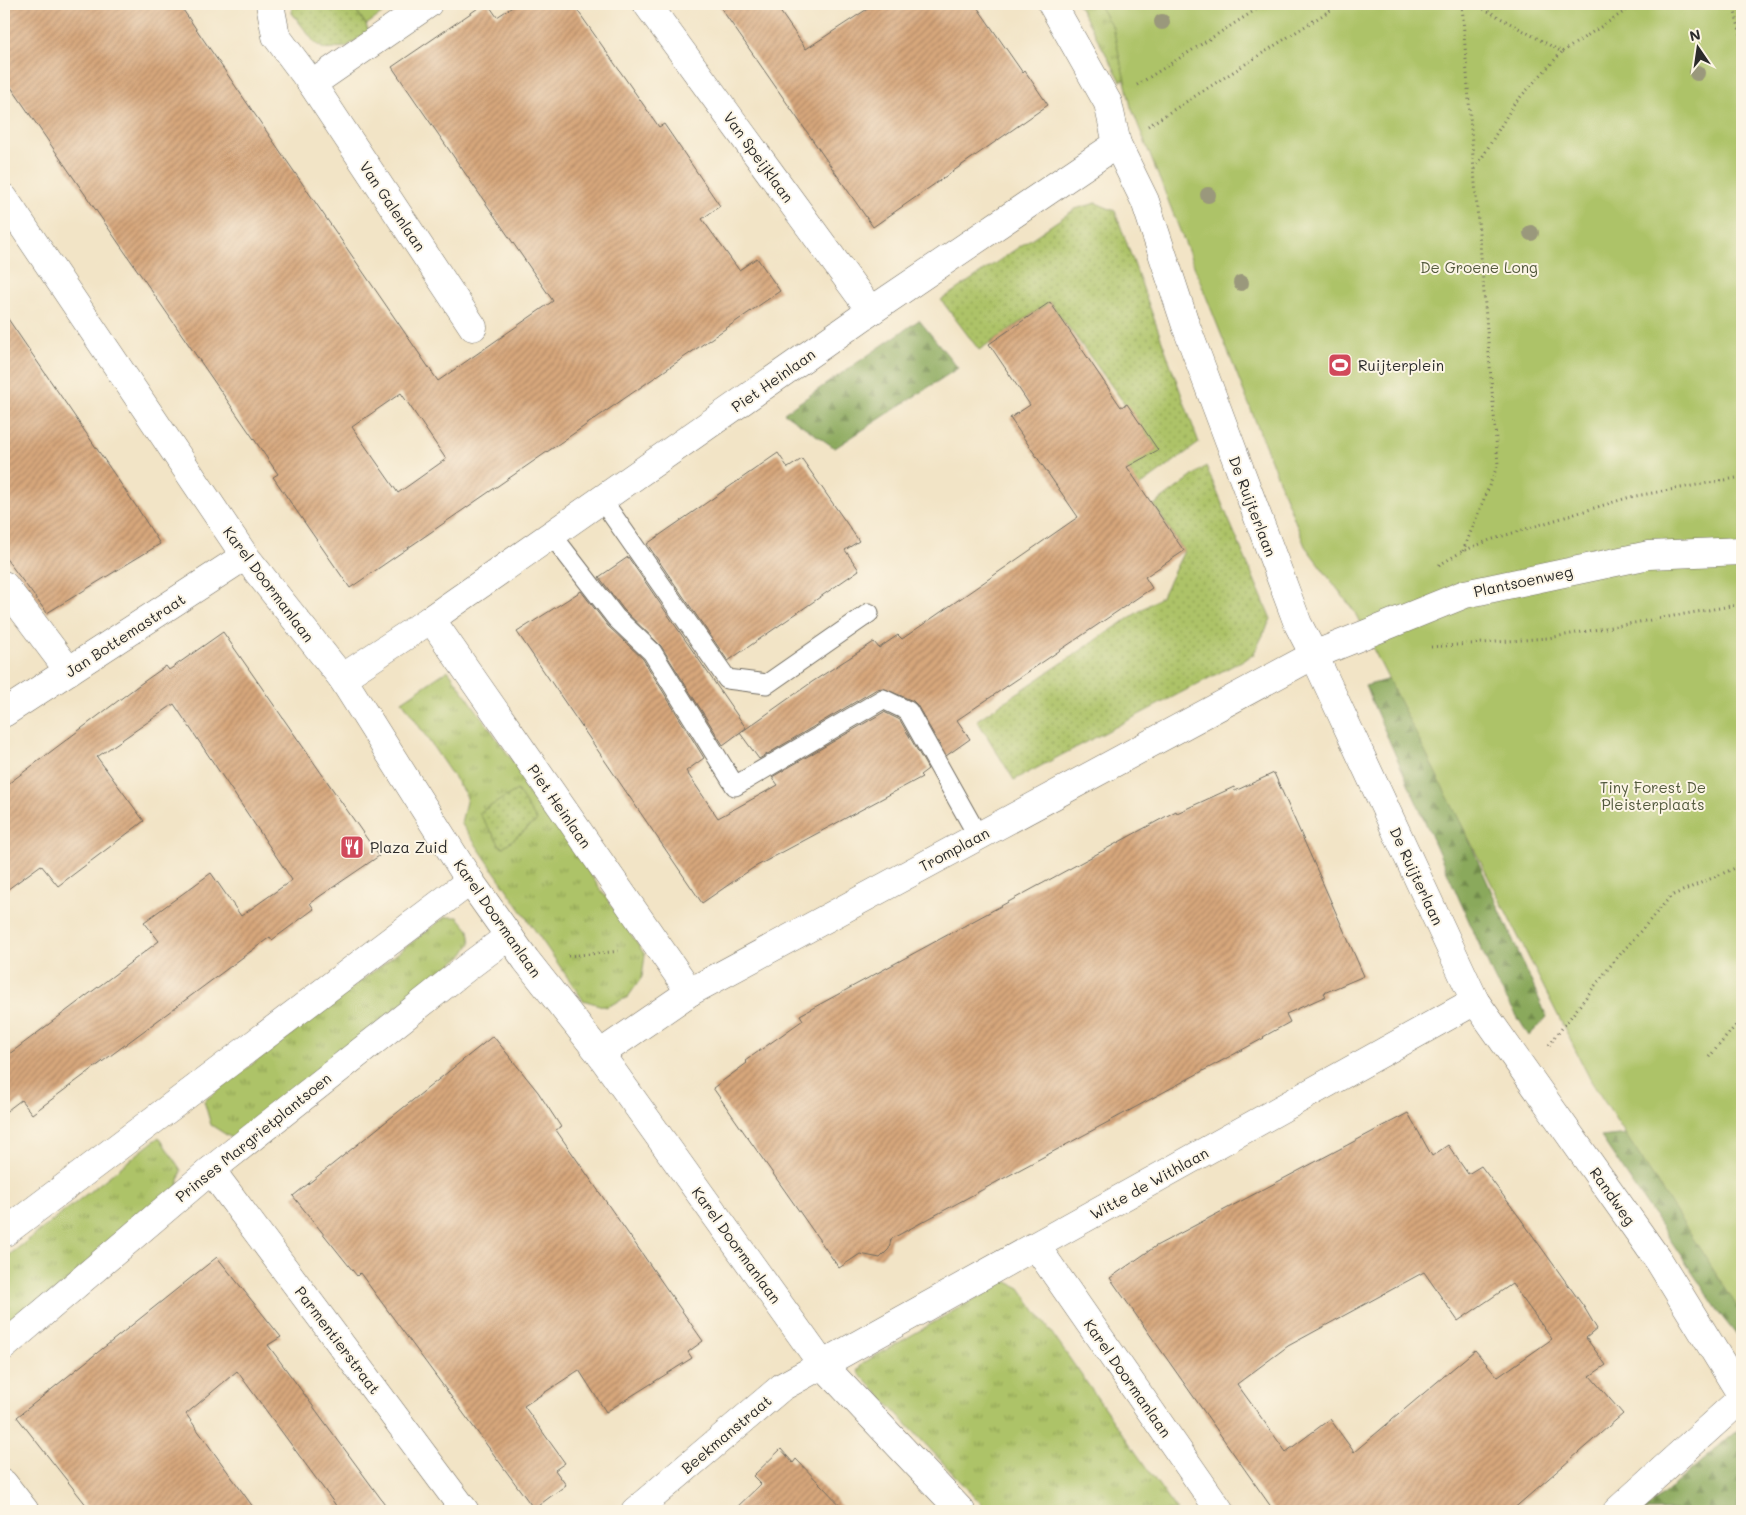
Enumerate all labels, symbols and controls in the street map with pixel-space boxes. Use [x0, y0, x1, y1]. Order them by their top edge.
north arrow [1674, 22, 1724, 72]
text: N [1688, 24, 1702, 45]
street label: Van Speijklaan [719, 108, 799, 206]
street label: Van Galenlaan [355, 157, 431, 255]
park label: De Groene Long [1420, 257, 1538, 277]
street label: Piet Heinlaan [727, 344, 819, 416]
sports icon: Ruijterplein [1327, 352, 1353, 378]
place label: Ruijterplein [1358, 355, 1444, 375]
street label: De Ruijterlaan [1225, 453, 1281, 559]
street label: Karel Doormanlaan [219, 522, 319, 646]
street label: Plantsoenweg [1472, 561, 1575, 601]
street label: Jan Bottemastraat [61, 589, 189, 681]
street label: Piet Heinlaan [524, 760, 596, 852]
park label: Tiny Forest De Pleisterplaats [1600, 777, 1706, 814]
street label: Tromplaan [915, 822, 993, 876]
street label: De Ruijterlaan [1386, 824, 1448, 928]
restaurant icon: Plaza Zuid [339, 834, 365, 860]
place label: Plaza Zuid [370, 837, 447, 857]
street label: Karel Doormanlaan [450, 855, 546, 981]
street label: Prinses Margrietplantsoen [171, 1068, 335, 1206]
street label: Witte de Withlaan [1086, 1142, 1212, 1224]
street label: Randweg [1586, 1163, 1640, 1229]
street label: Karel Doormanlaan [688, 1183, 786, 1307]
street label: Parmentierstraat [291, 1282, 385, 1398]
street label: Karel Doormanlaan [1080, 1315, 1176, 1441]
street label: Beekmanstraat [677, 1390, 775, 1478]

